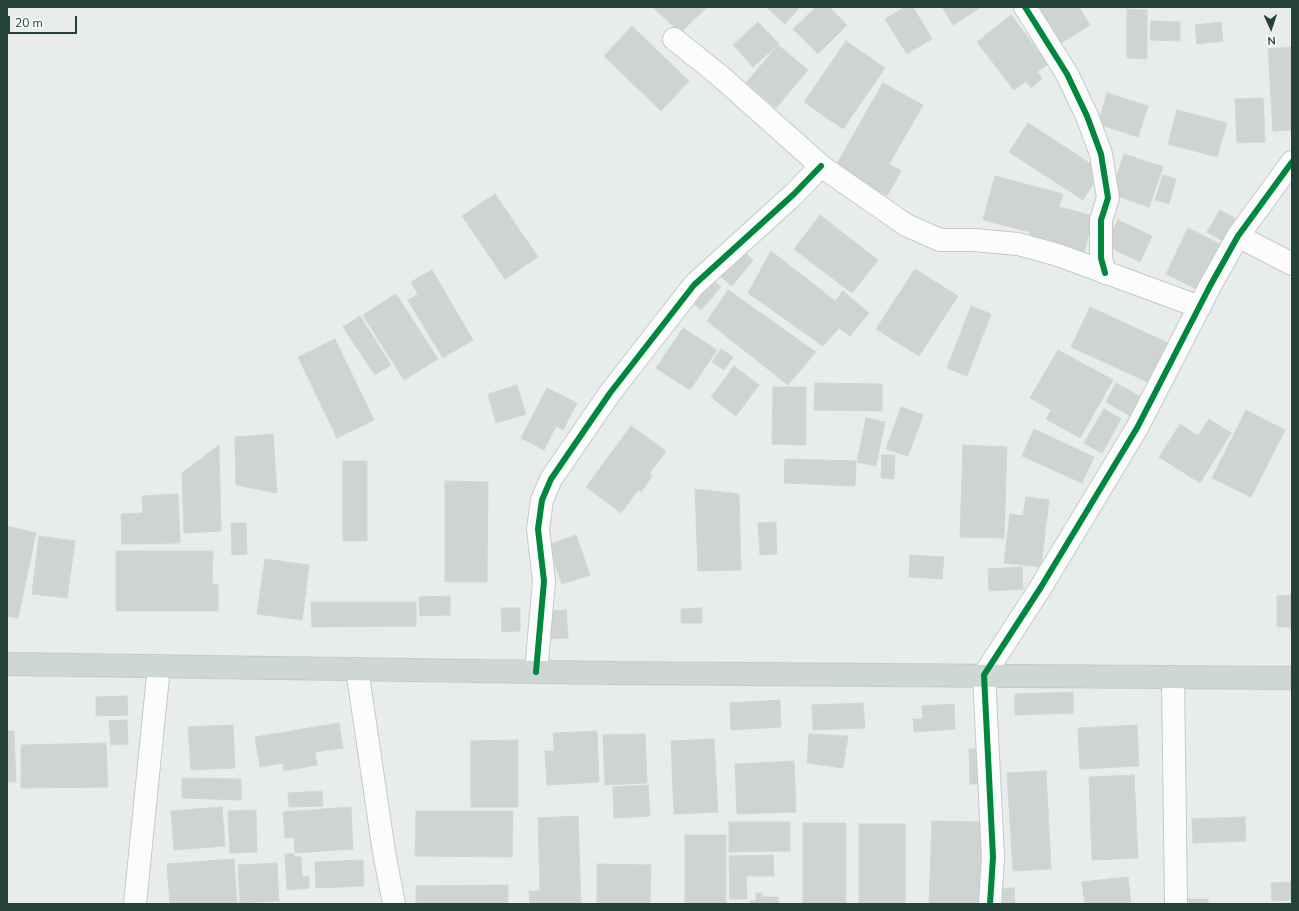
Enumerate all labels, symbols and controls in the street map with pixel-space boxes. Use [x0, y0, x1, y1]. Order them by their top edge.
scale bar [10, 8, 79, 34]
north arrow [1251, 8, 1291, 48]
text: 20 m [15, 15, 43, 31]
text: N [1267, 33, 1276, 48]

